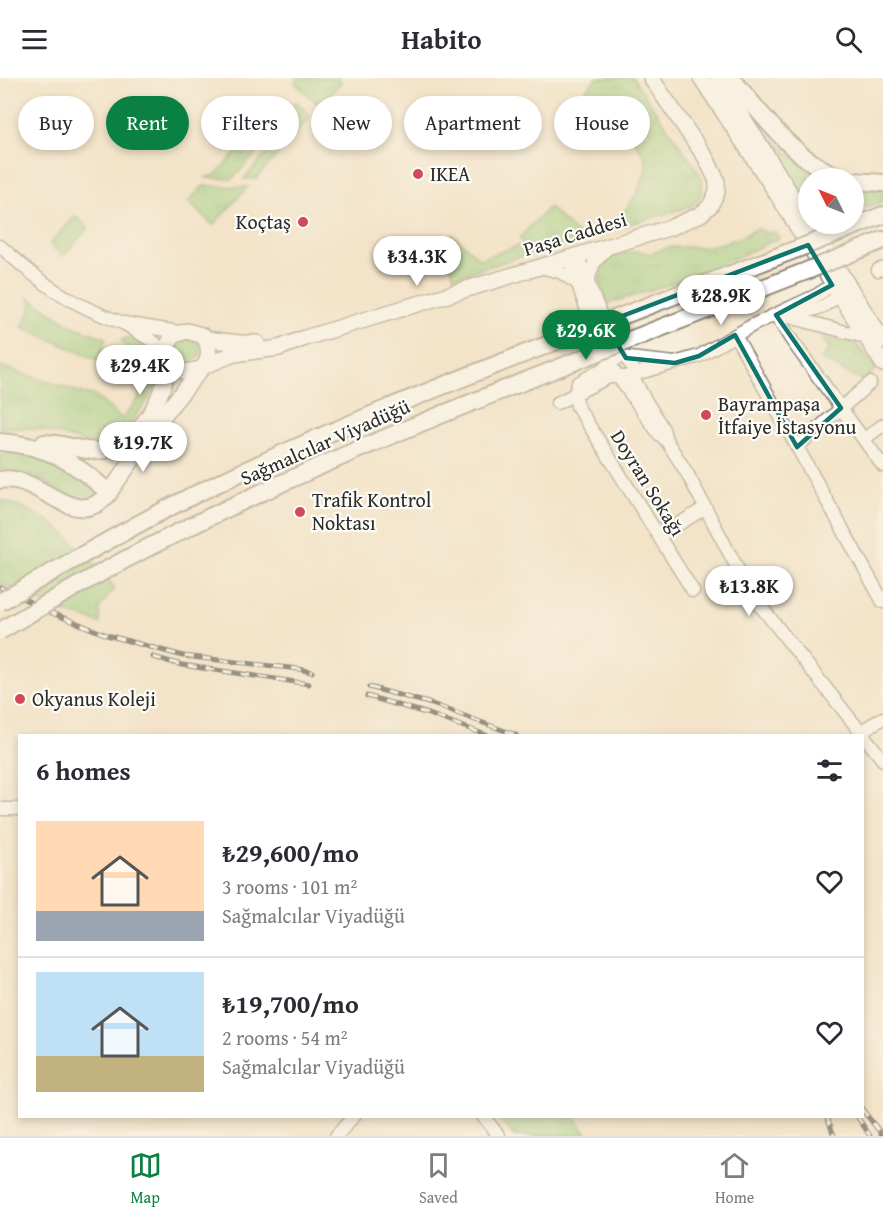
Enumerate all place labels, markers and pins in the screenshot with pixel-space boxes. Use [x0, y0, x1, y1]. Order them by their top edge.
place label: IKEA [430, 159, 470, 188]
marker: IKEA [411, 167, 425, 181]
place label: Koçtaş [236, 207, 291, 236]
marker: Koçtaş [296, 215, 310, 229]
pin: ₺34.3K [368, 236, 466, 287]
pin: ₺28.9K [672, 275, 770, 326]
pin: ₺29.6K [537, 310, 635, 361]
pin: ₺29.4K [91, 345, 189, 396]
place label: Bayrampaşa İtfaiye İstasyonu [718, 389, 857, 441]
marker: Bayrampaşa İtfaiye İstasyonu [699, 408, 713, 422]
pin: ₺19.7K [94, 422, 192, 473]
place label: Trafik Kontrol Noktası [312, 485, 432, 537]
marker: Trafik Kontrol Noktası [293, 505, 307, 519]
pin: ₺13.8K [700, 566, 798, 617]
place label: Okyanus Koleji [32, 684, 156, 713]
marker: Okyanus Koleji [13, 692, 27, 706]

